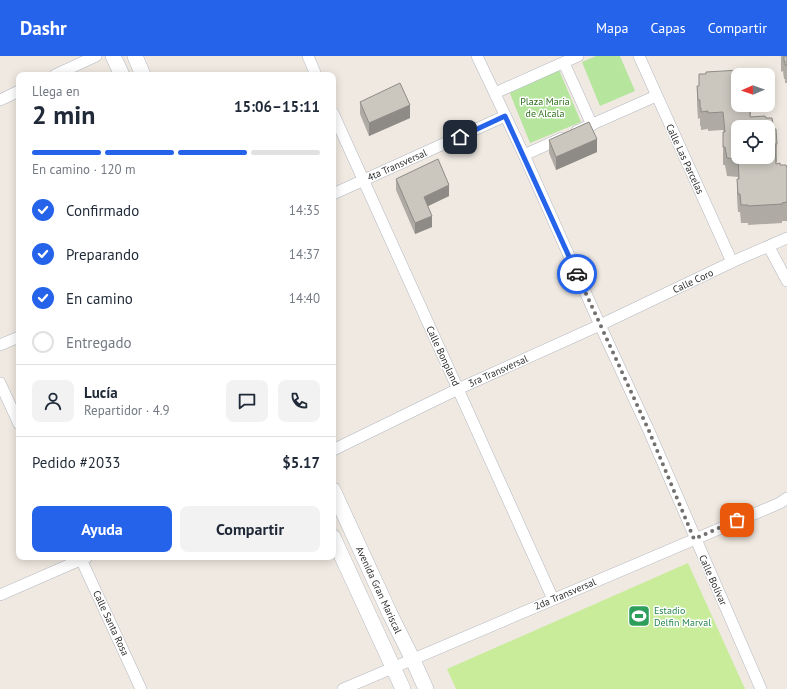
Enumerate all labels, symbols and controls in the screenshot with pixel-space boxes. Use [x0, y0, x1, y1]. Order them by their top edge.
text: Dashr [20, 16, 67, 40]
text: Mapa [596, 19, 629, 37]
text: Capas [651, 19, 686, 37]
text: Compartir [708, 19, 767, 37]
north arrow [731, 68, 775, 112]
map controls [731, 68, 775, 164]
text: Llega en [32, 83, 80, 100]
park label: Plaza María de Alcala [520, 95, 570, 120]
text: 15:06–15:11 [234, 97, 320, 116]
text: 2 min [32, 98, 95, 131]
pin [443, 120, 477, 154]
button: locate [731, 120, 775, 164]
street label: Calle Las Parcelas [663, 122, 707, 196]
icon: home [449, 126, 471, 148]
street label: 4ta Transversal [365, 146, 429, 184]
text: En camino · 120 m [32, 161, 136, 178]
icon: check [32, 199, 54, 221]
text: Confirmado [66, 201, 139, 220]
text: 14:35 [289, 202, 320, 219]
icon: check [32, 243, 54, 265]
text: Preparando [66, 245, 139, 264]
text: 14:37 [289, 246, 320, 263]
courier [557, 254, 597, 294]
icon: car [566, 263, 588, 285]
street label: Calle Coro [671, 266, 715, 296]
icon: check [32, 287, 54, 309]
text: En camino [66, 289, 133, 308]
text: 14:40 [289, 290, 320, 307]
street label: Calle Bonpland [423, 324, 463, 388]
text: Entregado [66, 333, 132, 352]
street label: 3ra Transversal [466, 352, 530, 390]
button: person [32, 380, 74, 422]
button: chat [226, 380, 268, 422]
button: phone [278, 380, 320, 422]
text: Lucía [84, 383, 118, 402]
text: Repartidor · 4.9 [84, 402, 170, 419]
text: Pedido #2033 [32, 453, 121, 472]
text: $5.17 [282, 453, 320, 472]
pin [720, 503, 754, 537]
button: Ayuda [32, 506, 172, 552]
button: Compartir [180, 506, 320, 552]
icon: bag [726, 509, 748, 531]
street label: Avenida Gran Mariscal [353, 544, 405, 636]
street label: Calle Bolívar [696, 553, 730, 608]
street label: 2da Transversal [532, 575, 598, 613]
street label: Calle Santa Rosa [90, 588, 132, 658]
sports icon: Estadio Delfin Marval [626, 603, 652, 629]
place label: Estadio Delfin Marval [654, 604, 711, 629]

